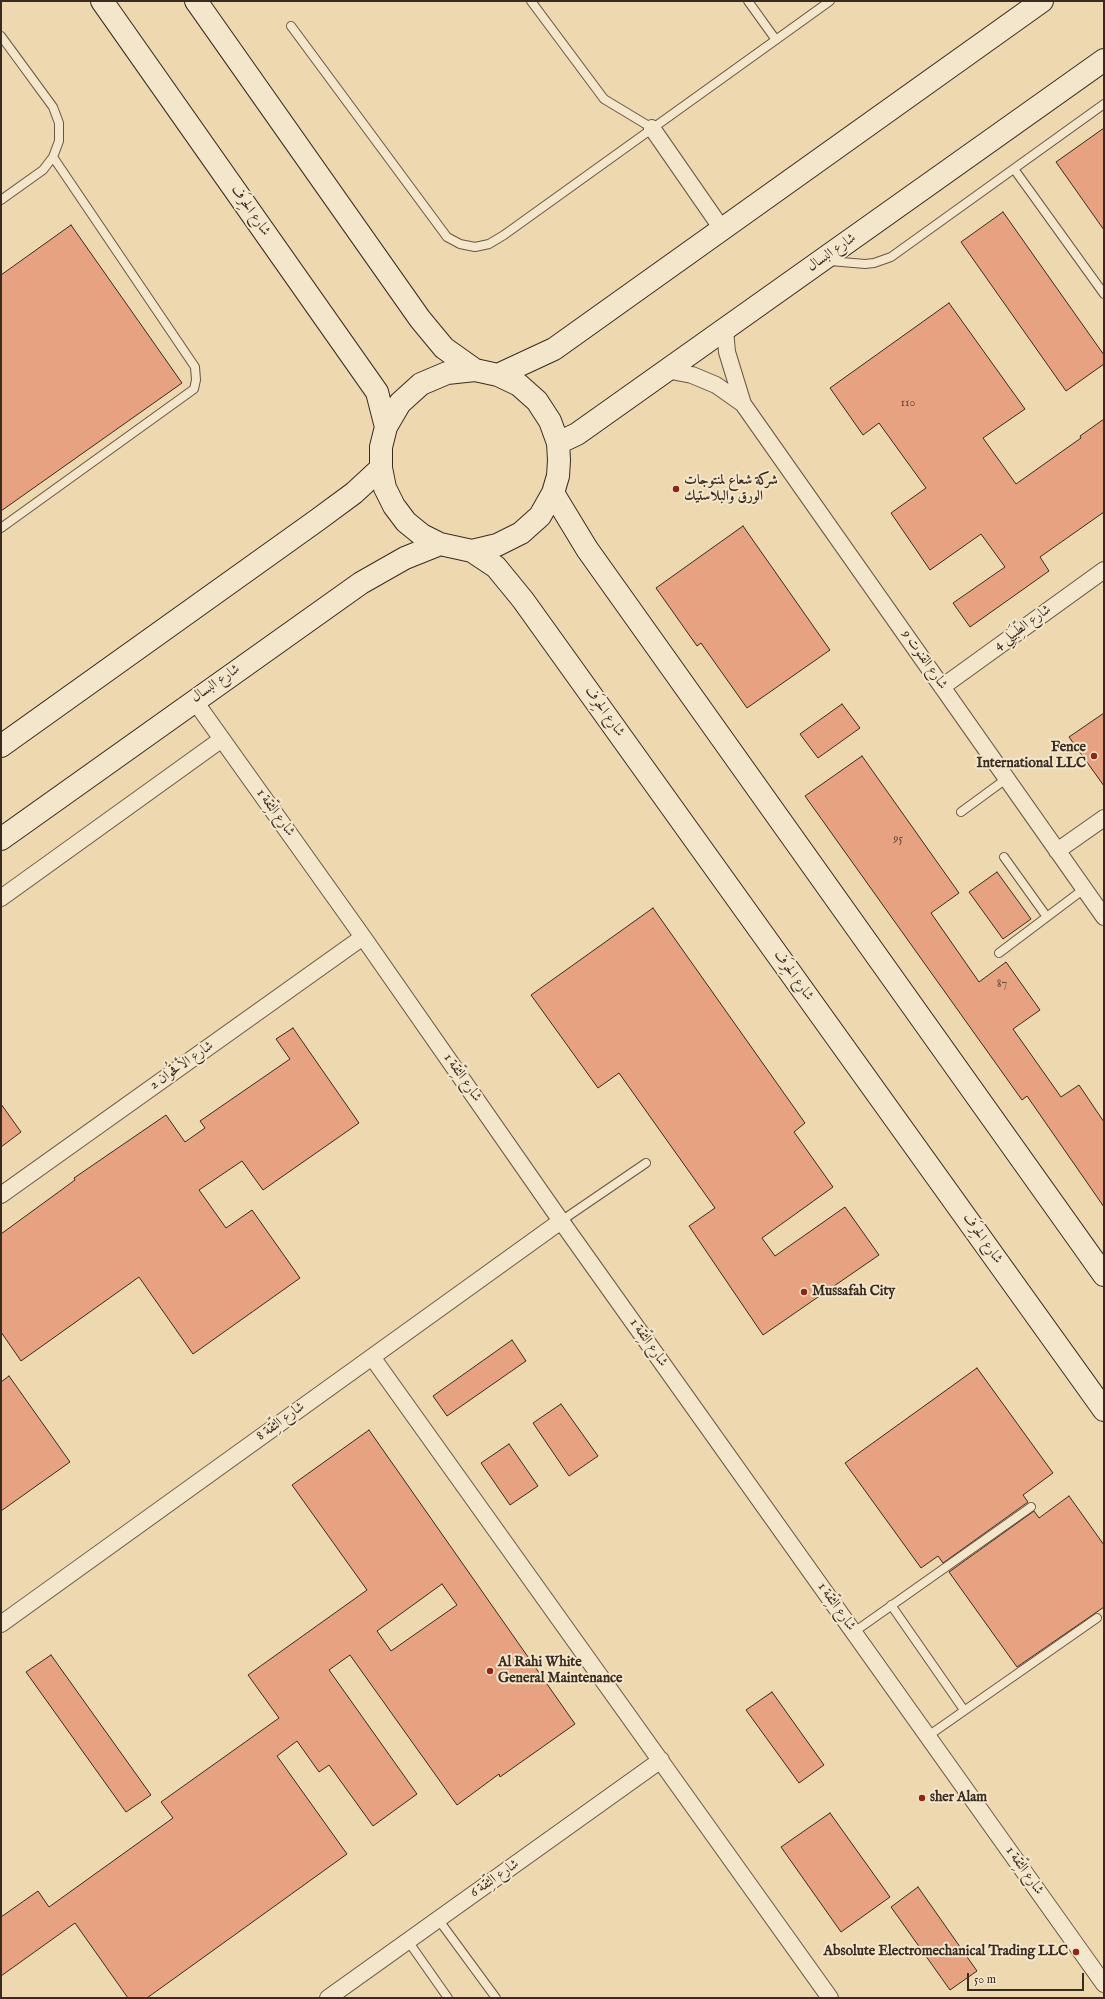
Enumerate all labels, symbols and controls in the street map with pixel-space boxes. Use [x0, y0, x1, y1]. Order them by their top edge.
street label: شارع الحِرَف [227, 183, 273, 239]
street label: شارع البسال [804, 230, 860, 276]
house number: 110 [901, 397, 915, 411]
place label: شركة شعاع لمنتوجات الورق والبلاستيك [684, 473, 778, 506]
marker: شركة شعاع لمنتوجات الورق والبلاستيك [671, 484, 681, 494]
street label: شارع الطِّبَيلِي 4 [991, 602, 1055, 654]
street label: شارع القنوت 9 [897, 627, 951, 693]
street label: شارع البسال [188, 661, 244, 707]
street label: شارع الحِرَف [580, 684, 628, 740]
place label: Fence International LLC [976, 740, 1086, 772]
marker: Fence International LLC [1089, 751, 1099, 761]
street label: شارع الثِّقة 1 [252, 786, 298, 840]
house number: 95 [893, 833, 903, 847]
street label: شارع الحِرَف [769, 948, 817, 1004]
house number: 87 [997, 978, 1007, 992]
street label: شارع الأقحُوان 2 [147, 1038, 217, 1094]
street label: شارع الثِّقة 1 [439, 1051, 485, 1105]
street label: شارع الحِرَف [958, 1211, 1006, 1267]
place label: Mussafah City [812, 1284, 895, 1300]
marker: Mussafah City [799, 1287, 809, 1297]
street label: شارع الثِّقة 1 [625, 1316, 671, 1370]
street label: شارع الثِّقة 8 [254, 1399, 308, 1445]
street label: شارع الثِّقة 1 [813, 1580, 859, 1634]
place label: Al Rahi White General Maintenance [498, 1655, 623, 1688]
marker: Al Rahi White General Maintenance [485, 1666, 495, 1676]
place label: sher Alam [930, 1790, 987, 1806]
marker: sher Alam [917, 1793, 927, 1803]
street label: شارع الثِّقة 1 [1001, 1844, 1047, 1898]
street label: شارع الثِّقة 6 [467, 1856, 523, 1902]
place label: Absolute Electromechanical Trading LLC [824, 1944, 1068, 1960]
marker: Absolute Electromechanical Trading LLC [1071, 1947, 1081, 1957]
scale bar [969, 1965, 1086, 1991]
text: 50 m [974, 1972, 996, 1987]

